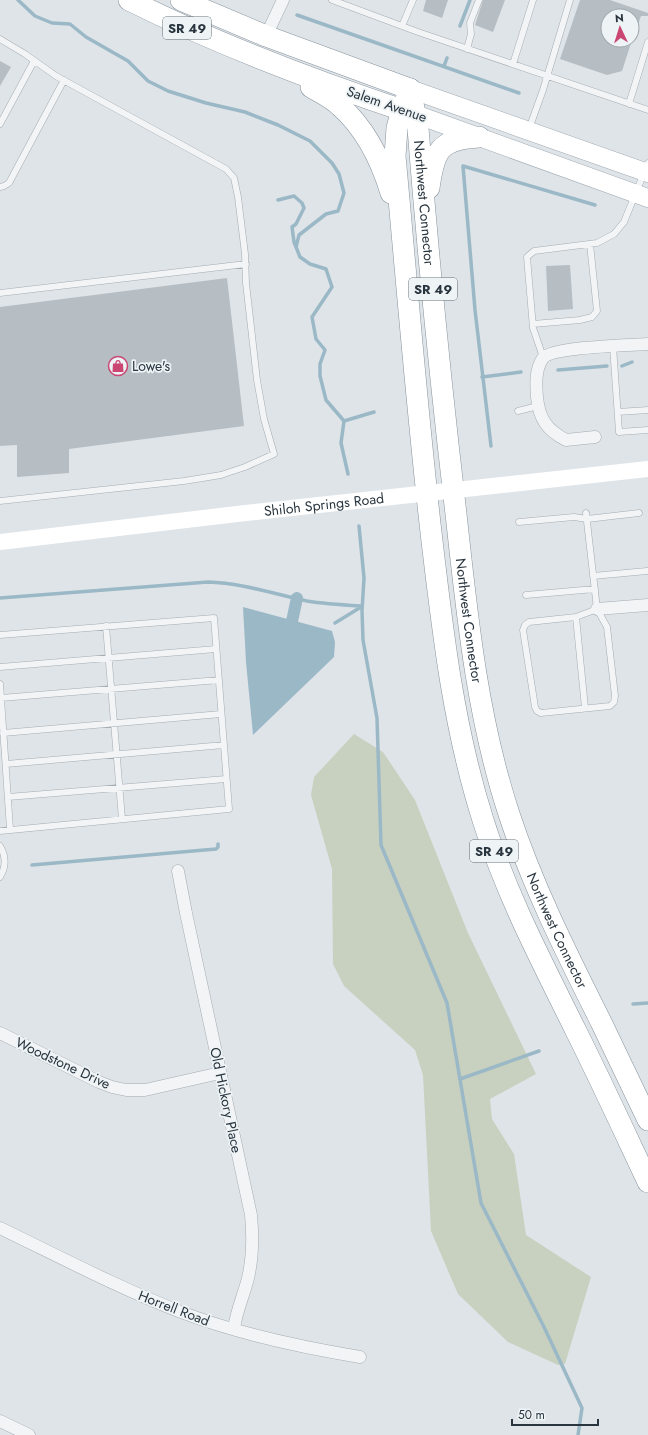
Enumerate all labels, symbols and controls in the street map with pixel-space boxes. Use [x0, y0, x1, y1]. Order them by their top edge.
north arrow [600, 8, 640, 48]
text: N [614, 10, 624, 26]
road number: SR 49 [163, 17, 211, 39]
street label: Salem Avenue [344, 81, 430, 127]
street label: Northwest Connector [409, 140, 440, 267]
road number: SR 49 [409, 278, 457, 300]
shop icon: Lowe's [107, 355, 129, 377]
place label: Lowe's [132, 356, 170, 376]
street label: Shiloh Springs Road [263, 488, 385, 521]
street label: Northwest Connector [451, 557, 487, 685]
road number: SR 49 [470, 840, 518, 862]
street label: Northwest Connector [522, 870, 593, 992]
street label: Woodstone Drive [12, 1032, 114, 1094]
street label: Old Hickory Place [205, 1045, 247, 1155]
street label: Horrell Road [135, 1285, 213, 1331]
scale bar [512, 1401, 598, 1427]
text: 50 m [518, 1406, 545, 1424]

